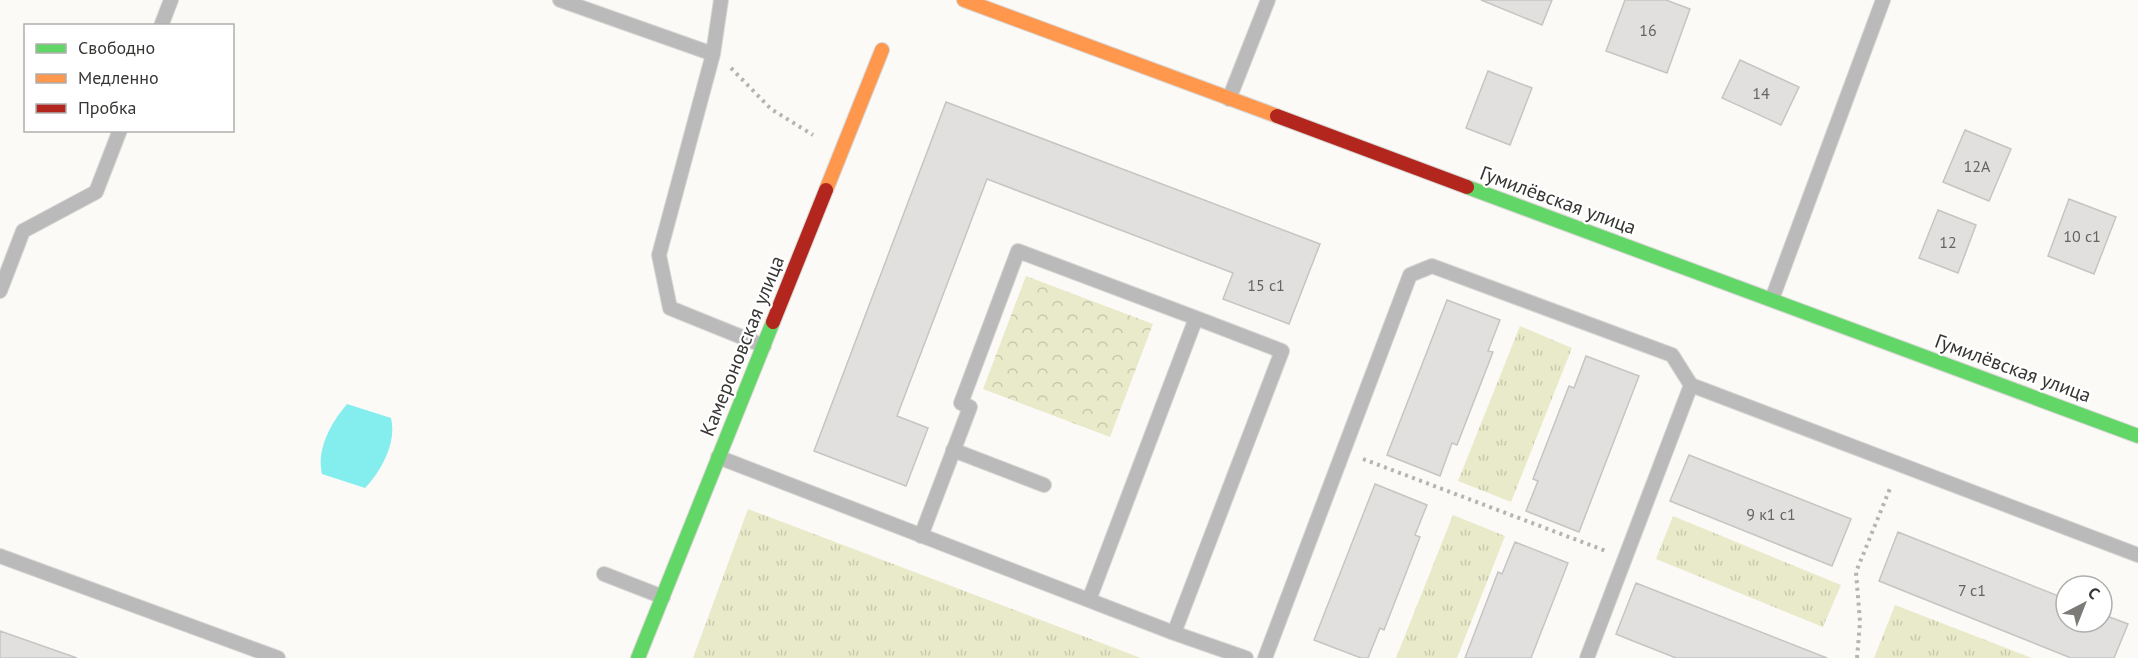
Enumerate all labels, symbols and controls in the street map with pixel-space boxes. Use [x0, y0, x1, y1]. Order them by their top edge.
house number: 16 [1639, 20, 1657, 40]
legend [24, 24, 234, 132]
text: Свободно [78, 36, 155, 59]
text: Медленно [78, 66, 159, 89]
house number: 14 [1752, 83, 1770, 103]
text: Пробка [78, 96, 136, 119]
house number: 12А [1964, 156, 1991, 176]
street label: Гумилёвская улица [1476, 160, 1640, 240]
house number: 10 с1 [2063, 226, 2101, 246]
house number: 12 [1939, 232, 1957, 252]
street label: Камероновская улица [694, 252, 790, 440]
house number: 15 с1 [1247, 275, 1285, 295]
street label: Гумилёвская улица [1931, 328, 2095, 408]
house number: 9 к1 с1 [1746, 504, 1796, 524]
north arrow [2054, 574, 2114, 634]
house number: 7 с1 [1958, 580, 1986, 600]
text: С [2084, 582, 2104, 603]

